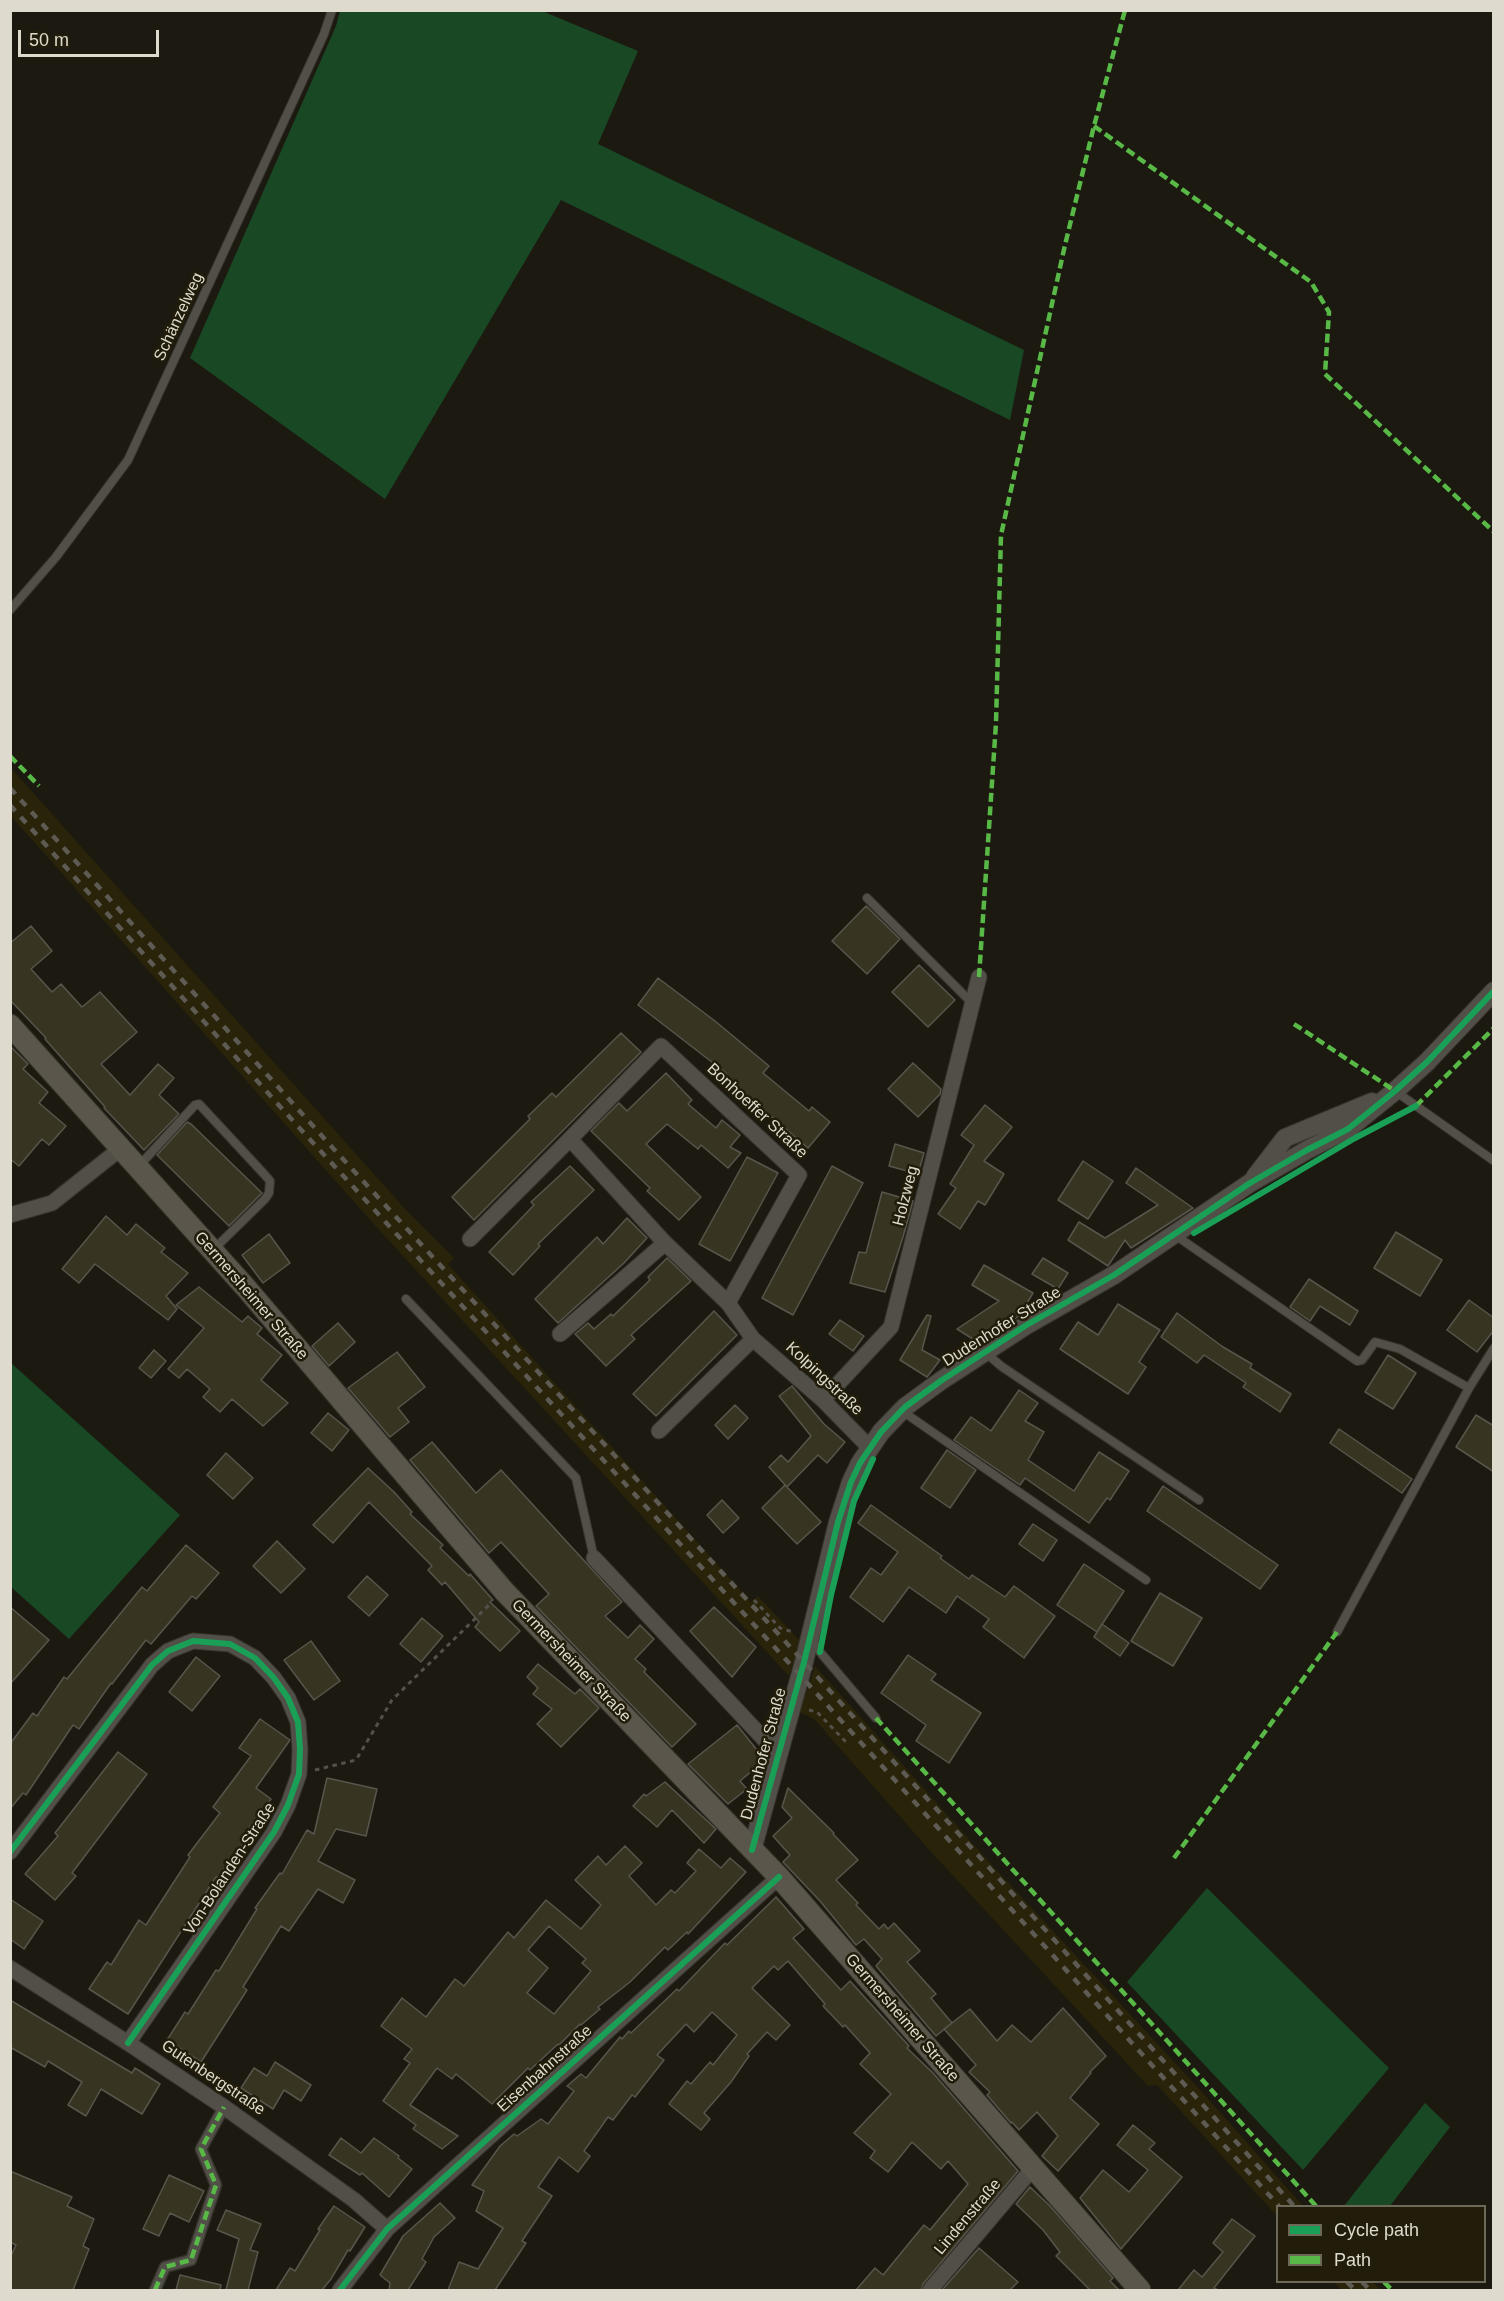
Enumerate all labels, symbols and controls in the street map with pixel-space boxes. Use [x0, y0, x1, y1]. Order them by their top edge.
scale bar [21, 18, 162, 56]
text: 50 m [29, 30, 69, 50]
street label: Schänzelweg [150, 270, 208, 364]
street label: Bonhoeffer Straße [703, 1059, 811, 1163]
street label: Holzweg [889, 1164, 923, 1228]
street label: Germersheimer Straße [190, 1228, 312, 1364]
street label: Dudenhofer Straße [939, 1283, 1065, 1371]
street label: Kolpingstraße [781, 1338, 867, 1420]
street label: Germersheimer Straße [507, 1595, 635, 1727]
street label: Dudenhofer Straße [737, 1686, 791, 1822]
street label: Von-Bolanden-Straße [180, 1799, 280, 1939]
street label: Germersheimer Straße [841, 1950, 963, 2086]
street label: Eisenbahnstraße [494, 2021, 596, 2117]
street label: Gutenbergstraße [157, 2036, 269, 2120]
street label: Lindenstraße [931, 2175, 1005, 2259]
legend [1276, 2205, 1486, 2283]
text: Cycle path [1334, 2220, 1419, 2240]
text: Path [1334, 2250, 1371, 2270]

